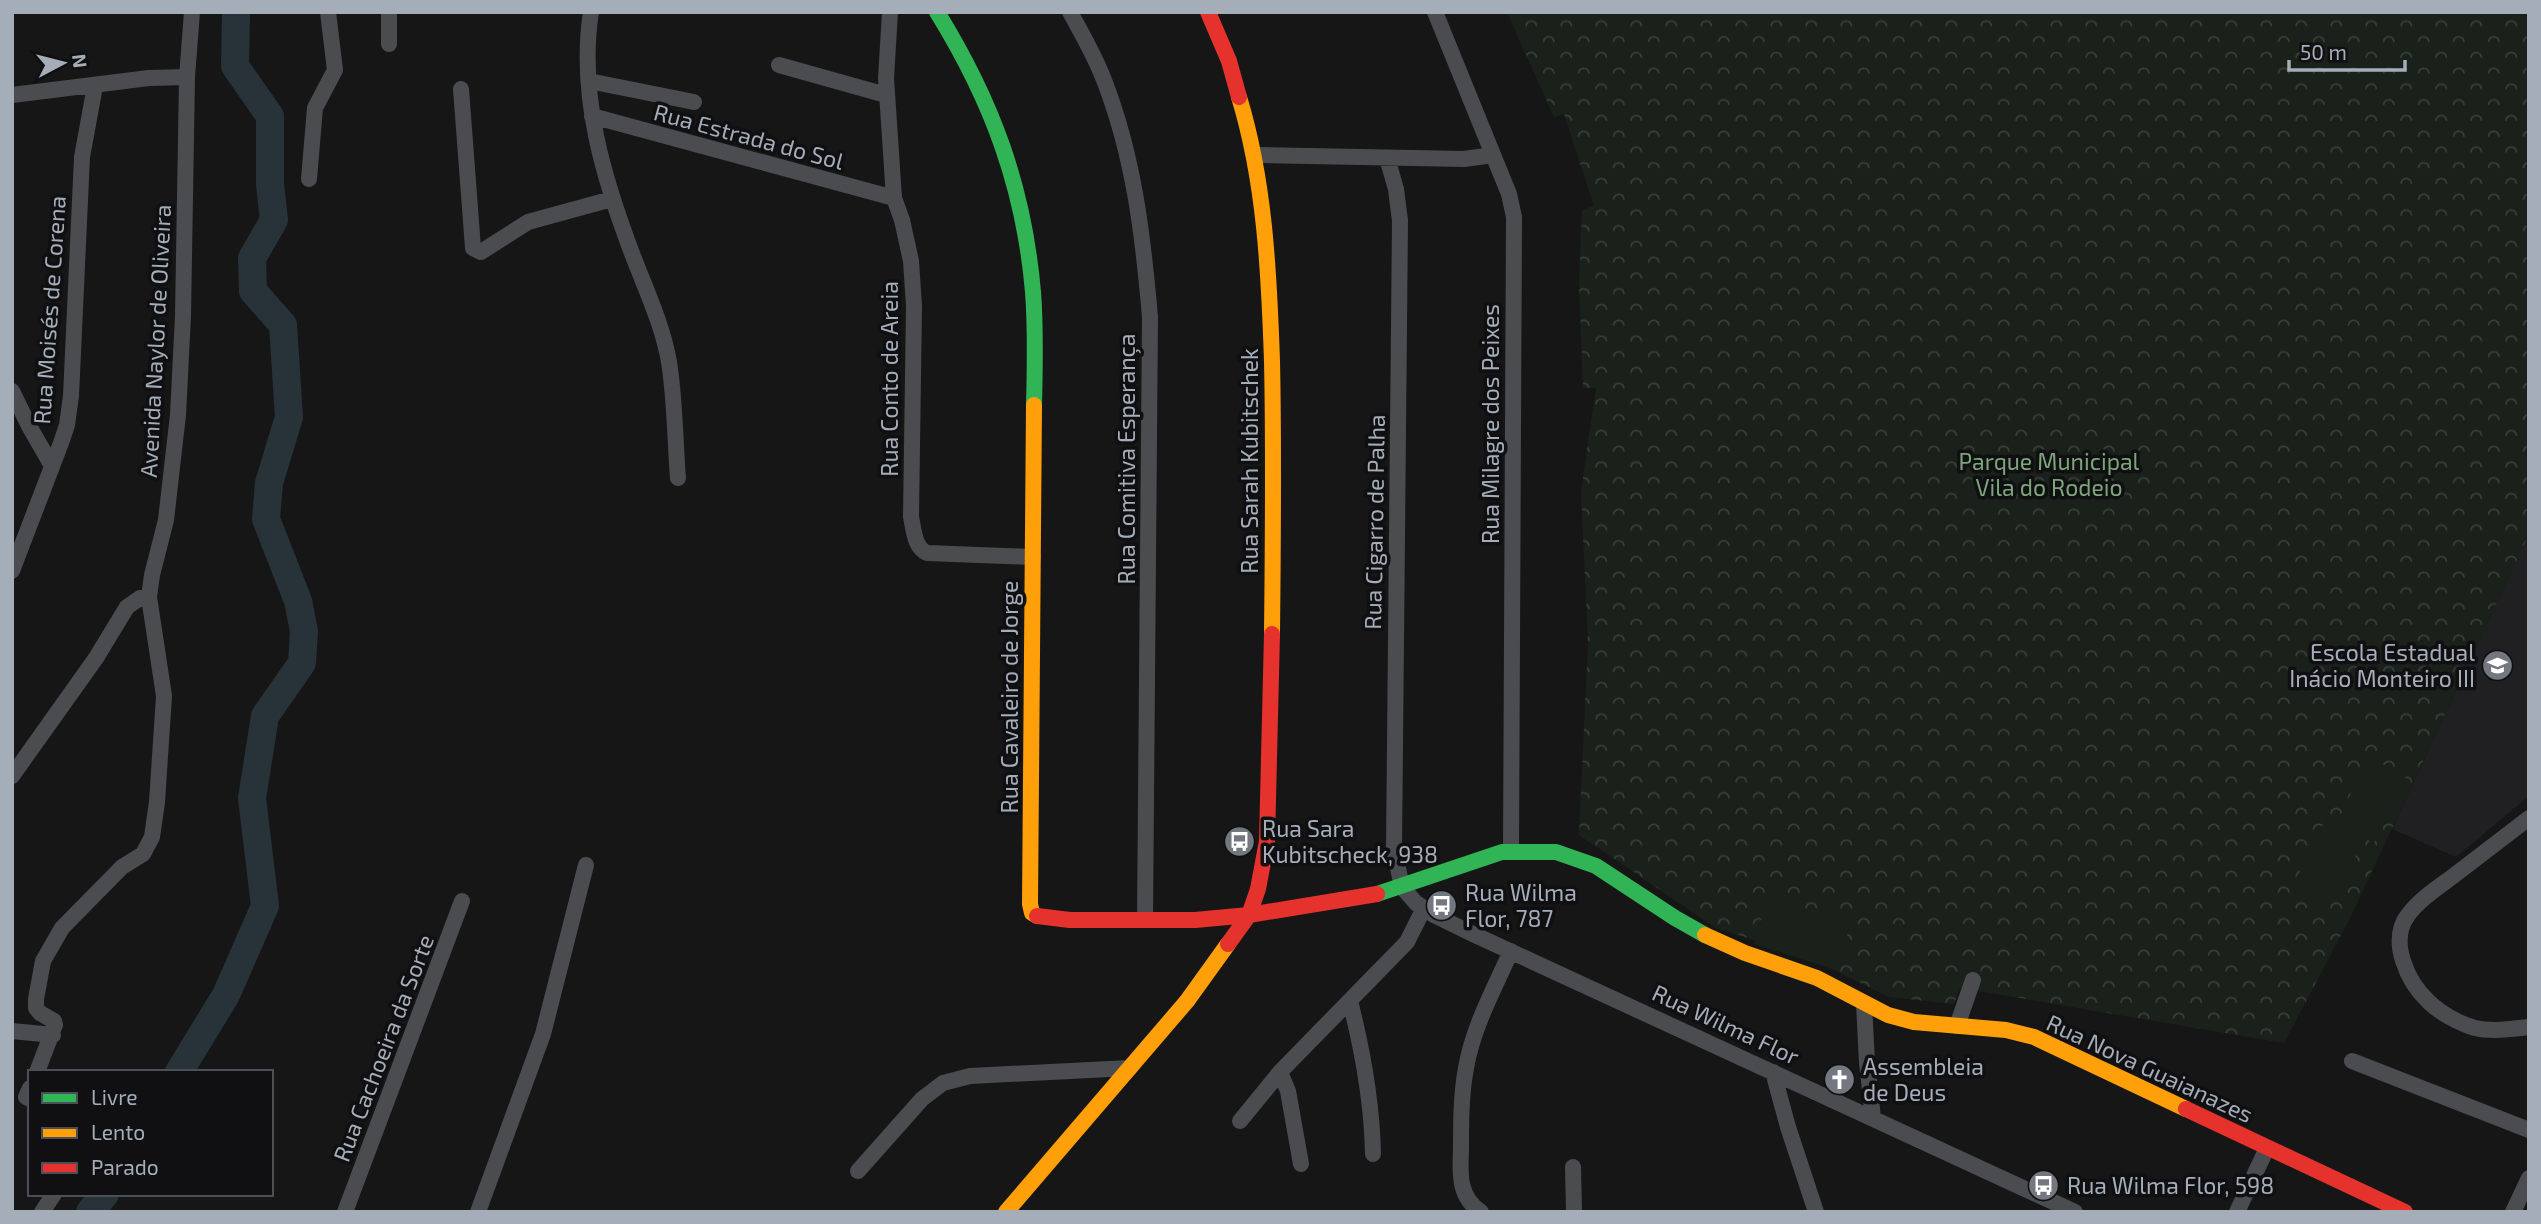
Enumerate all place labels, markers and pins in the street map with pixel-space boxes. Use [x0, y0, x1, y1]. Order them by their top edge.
place label: Escola Estadual Inácio Monteiro III [2289, 638, 2475, 692]
school or university icon: Escola Estadual Inácio Monteiro III [2481, 648, 2515, 682]
place label: Rua Sara Kubitscheck, 938 [1262, 814, 1438, 868]
bus stop icon: Rua Sara Kubitscheck, 938 [1222, 824, 1256, 858]
place label: Rua Wilma Flor, 787 [1465, 878, 1577, 932]
bus stop icon: Rua Wilma Flor, 787 [1425, 888, 1459, 922]
place label: Assembleia de Deus [1863, 1052, 1984, 1106]
church icon: Assembleia de Deus [1823, 1062, 1857, 1096]
bus stop icon: Rua Wilma Flor, 598 [2027, 1168, 2061, 1202]
place label: Rua Wilma Flor, 598 [2067, 1171, 2274, 1199]

